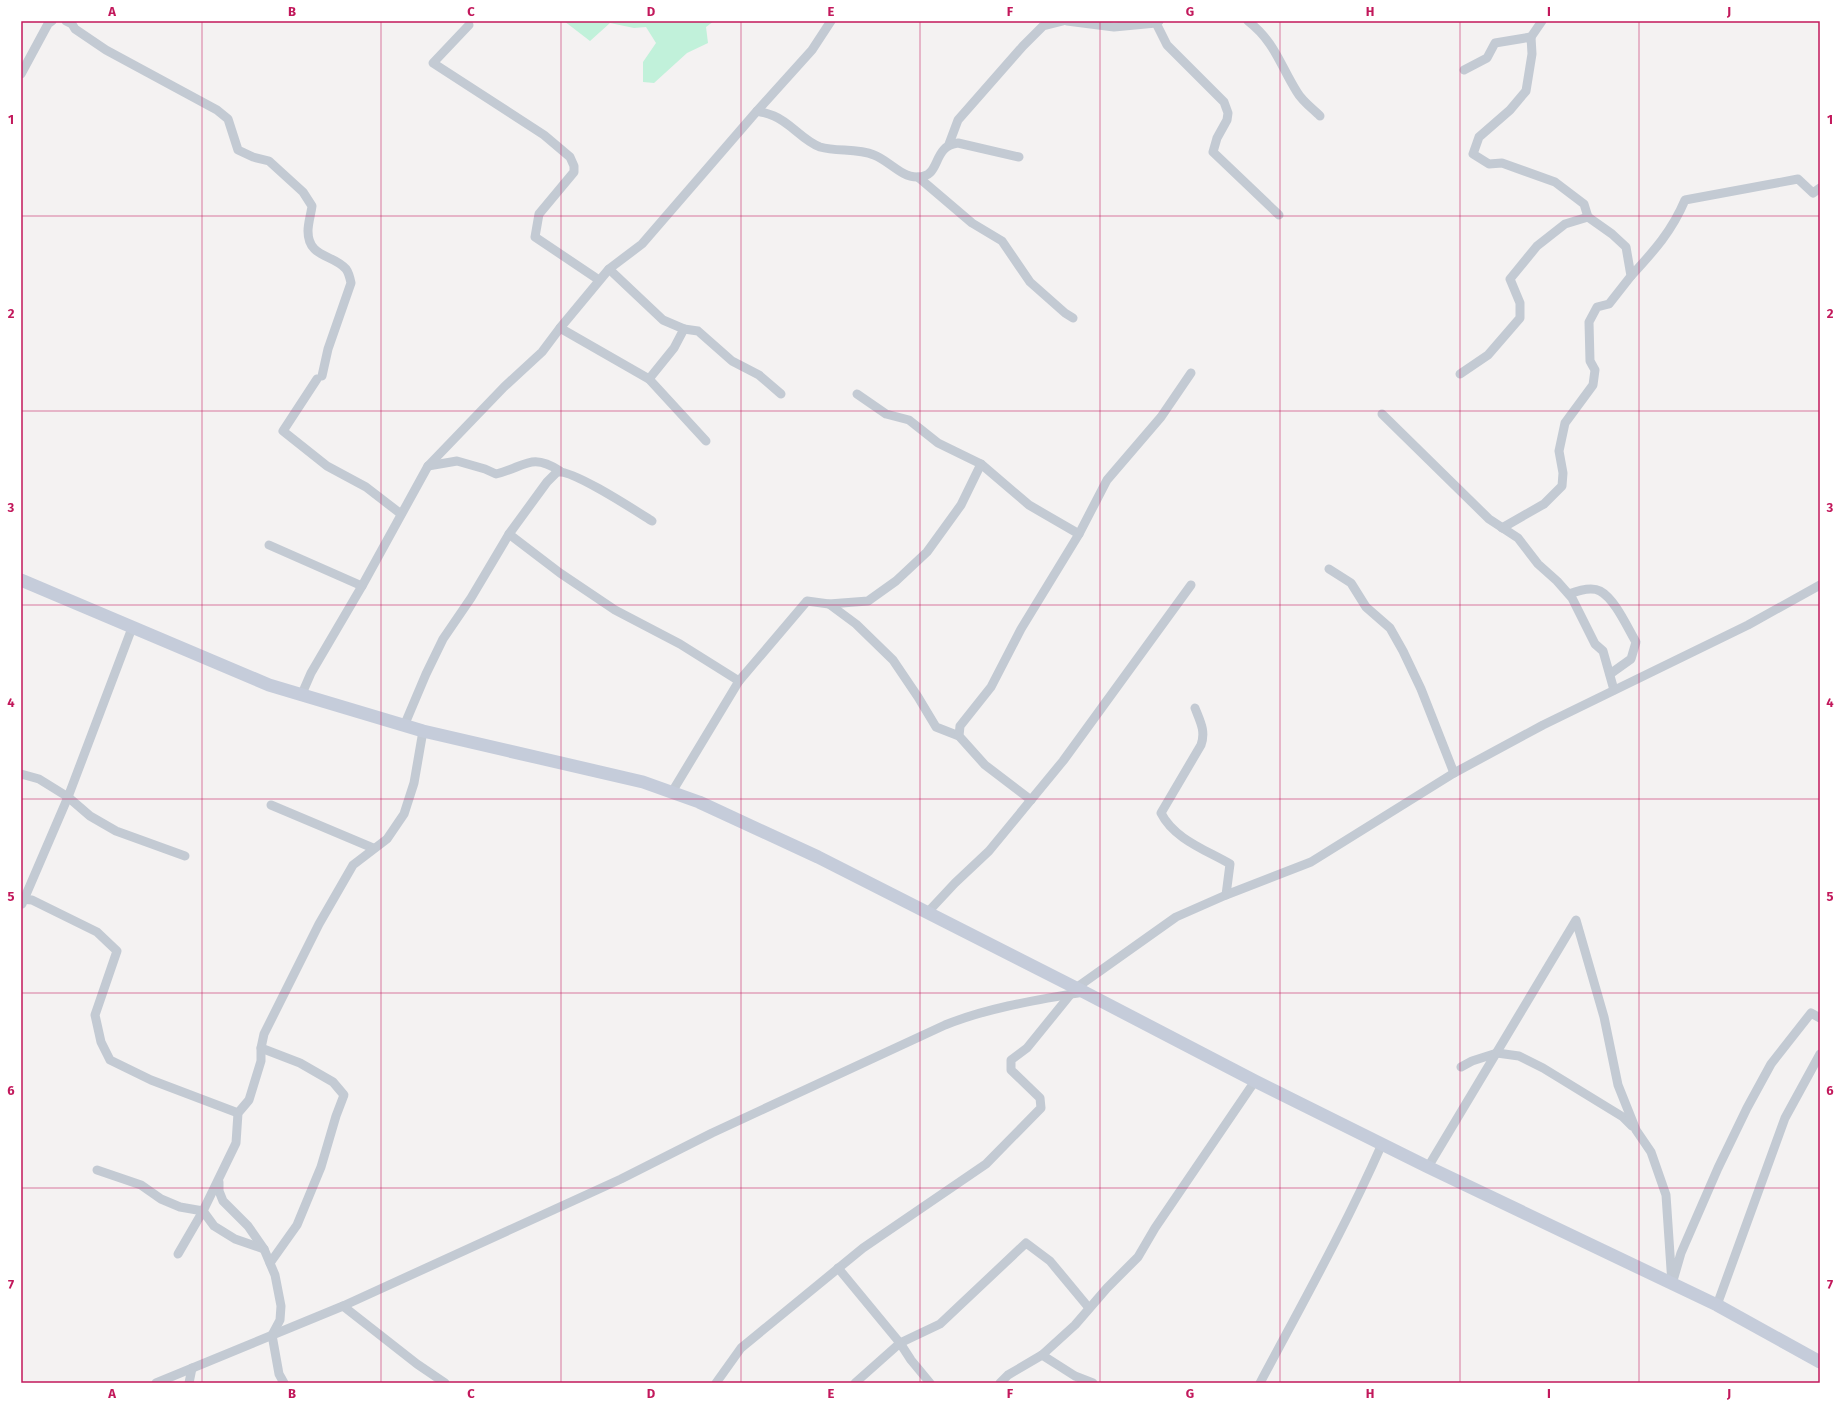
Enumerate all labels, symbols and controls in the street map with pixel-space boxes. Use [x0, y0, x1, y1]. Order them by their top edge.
text: A [107, 4, 116, 19]
text: B [288, 4, 296, 19]
text: C [467, 4, 475, 19]
text: D [647, 4, 656, 19]
text: E [828, 4, 835, 19]
text: F [1007, 4, 1014, 19]
text: G [1186, 4, 1194, 19]
text: H [1366, 4, 1374, 19]
text: I [1547, 4, 1551, 19]
text: J [1726, 4, 1731, 19]
text: 1 [8, 112, 14, 127]
text: 1 [1827, 112, 1833, 127]
text: 2 [8, 306, 15, 321]
text: 2 [1827, 306, 1834, 321]
text: 3 [7, 500, 15, 515]
text: 3 [1826, 500, 1834, 515]
text: 4 [7, 695, 15, 710]
text: 4 [1826, 695, 1834, 710]
text: 5 [8, 889, 15, 904]
text: 5 [1827, 889, 1834, 904]
text: 6 [7, 1083, 15, 1098]
text: 6 [1826, 1083, 1834, 1098]
text: 7 [8, 1277, 14, 1292]
text: 7 [1827, 1277, 1833, 1292]
text: A [107, 1386, 116, 1401]
text: B [288, 1386, 296, 1401]
text: C [467, 1386, 475, 1401]
text: D [647, 1386, 656, 1401]
text: E [828, 1386, 835, 1401]
text: F [1007, 1386, 1014, 1401]
text: G [1186, 1386, 1194, 1401]
text: H [1366, 1386, 1374, 1401]
text: I [1547, 1386, 1551, 1401]
text: J [1726, 1386, 1731, 1401]

